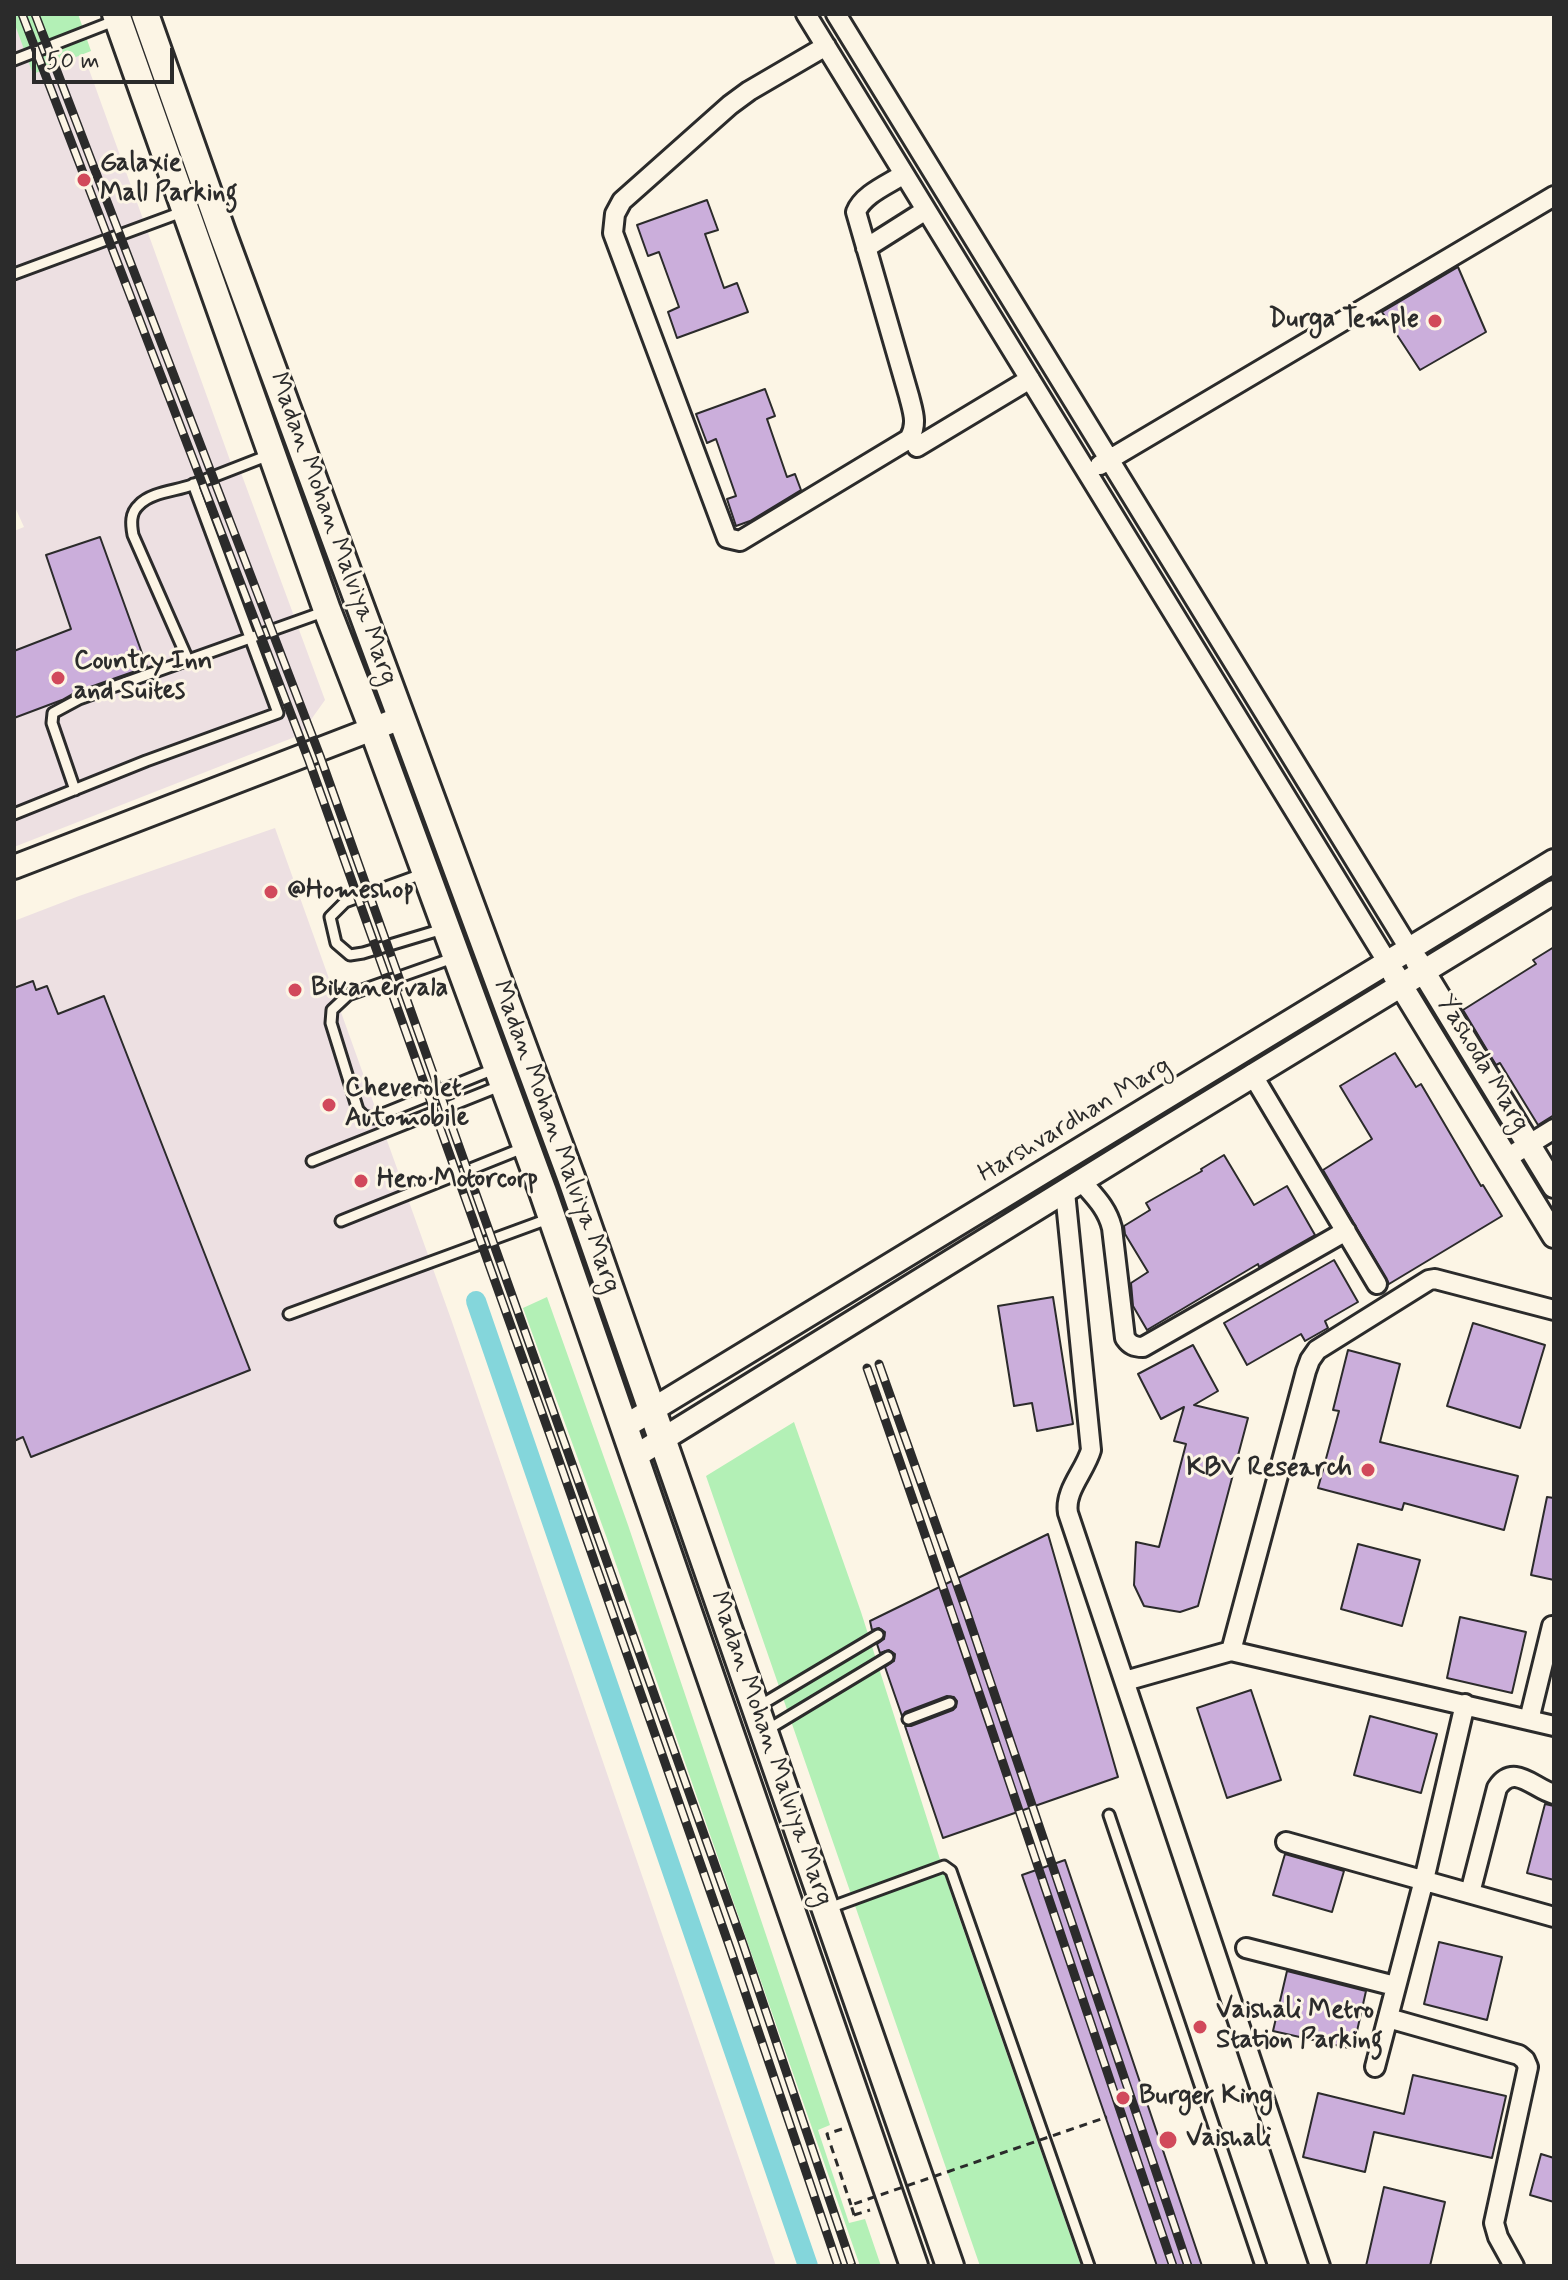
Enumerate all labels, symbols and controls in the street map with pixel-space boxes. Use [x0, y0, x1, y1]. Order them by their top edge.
scale bar [36, 32, 178, 82]
text: 50 m [46, 46, 100, 77]
place label: Galaxie Mall Parking [100, 149, 238, 210]
marker: Galaxie Mall Parking [75, 171, 93, 189]
place label: Durga Temple [1268, 305, 1419, 337]
marker: Durga Temple [1426, 312, 1444, 330]
street label: Madan Mohan Malviya Marg [261, 368, 403, 690]
place label: Country Inn and Suites [74, 647, 213, 708]
marker: Country Inn and Suites [49, 669, 67, 687]
place label: @Homeshop [287, 876, 414, 908]
marker: @Homeshop [262, 883, 280, 901]
place label: Bikanervala [311, 974, 448, 1006]
street label: Madan Mohan Malviya Marg [484, 976, 626, 1298]
marker: Bikanervala [286, 981, 304, 999]
street label: Yashoda Marg [1429, 990, 1535, 1138]
street label: Harshvardhan Marg [973, 1051, 1177, 1191]
place label: Cheverolet Automobile [345, 1074, 469, 1136]
marker: Cheverolet Automobile [320, 1096, 338, 1114]
place label: Hero Motorcorp [377, 1165, 538, 1197]
marker: Hero Motorcorp [352, 1172, 370, 1190]
place label: KBV Research [1187, 1454, 1352, 1486]
marker: KBV Research [1359, 1461, 1377, 1479]
street label: Madan Mohan Malviya Marg [701, 1588, 839, 1910]
place label: Vaishali Metro Station Parking [1216, 1996, 1383, 2058]
marker: Vaishali Metro Station Parking [1191, 2018, 1209, 2036]
place label: Burger King [1139, 2082, 1273, 2114]
marker: Burger King [1114, 2089, 1132, 2107]
place label: Vaishali [1186, 2124, 1271, 2156]
marker: Vaishali [1157, 2129, 1179, 2151]

